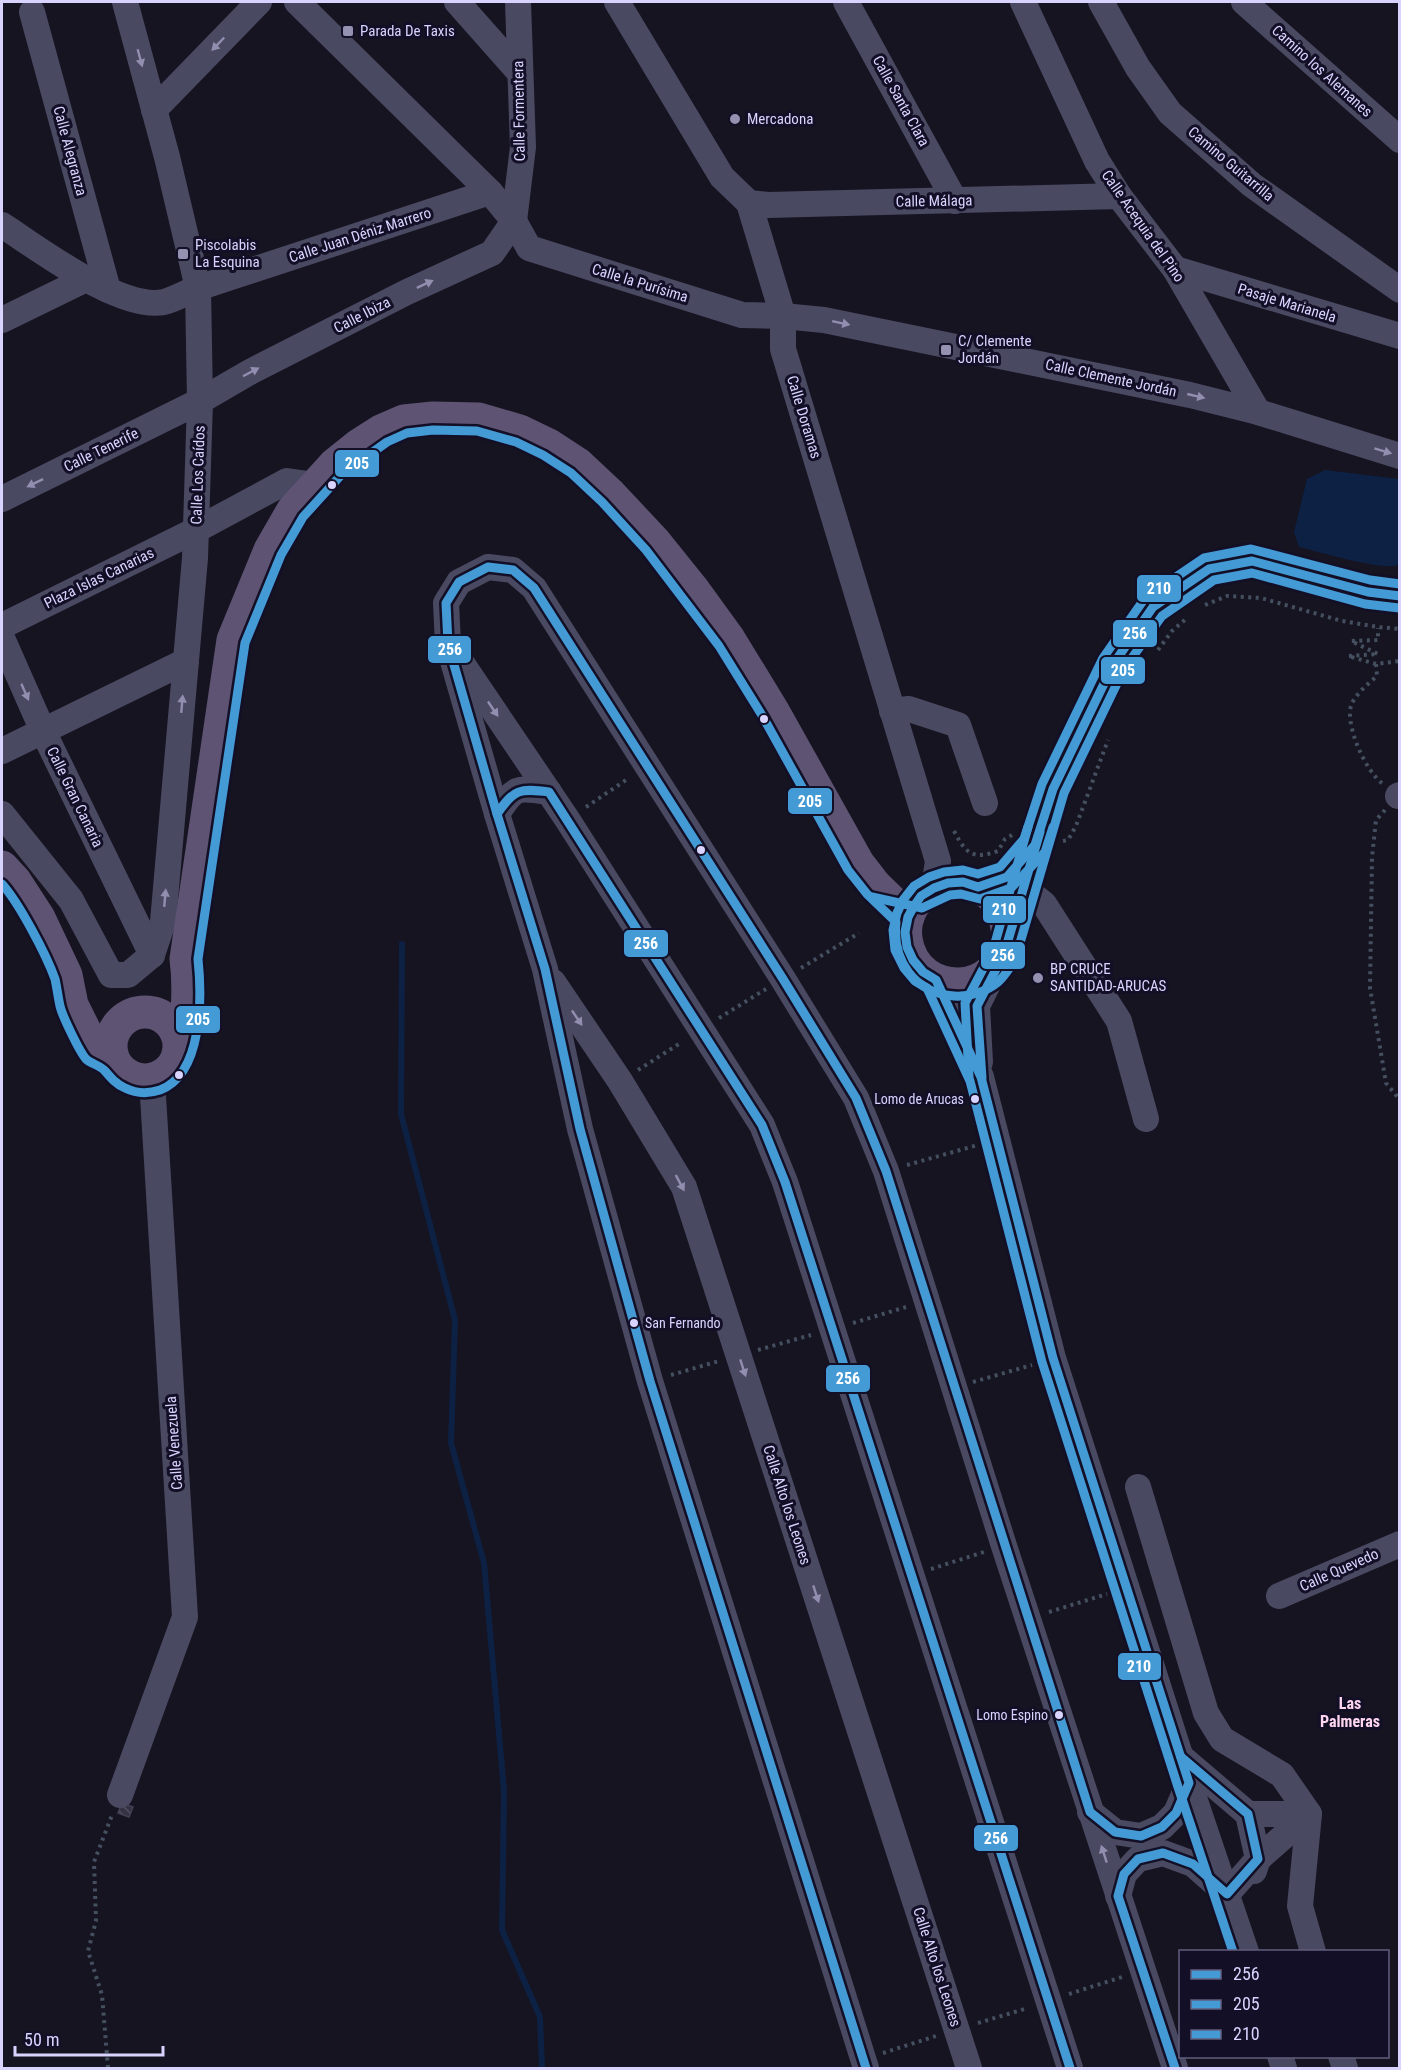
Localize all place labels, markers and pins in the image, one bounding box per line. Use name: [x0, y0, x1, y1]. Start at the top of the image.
place label: Parada De Taxis: [360, 22, 455, 40]
marker: Parada De Taxis: [341, 24, 355, 38]
place label: Mercadona: [747, 110, 813, 128]
marker: Mercadona: [728, 112, 742, 126]
place label: Piscolabis La Esquina: [195, 236, 260, 271]
marker: Piscolabis La Esquina: [176, 247, 190, 261]
place label: C/ Clemente Jordán: [958, 332, 1032, 367]
marker: C/ Clemente Jordán: [939, 343, 953, 357]
unlabelled marker: [326, 479, 338, 491]
unlabelled marker: [758, 713, 770, 725]
unlabelled marker: [695, 844, 707, 856]
place label: BP CRUCE SANTIDAD-ARUCAS: [1050, 960, 1167, 995]
marker: BP CRUCE SANTIDAD-ARUCAS: [1031, 971, 1045, 985]
unlabelled marker: [173, 1069, 185, 1081]
place label: Lomo de Arucas: [874, 1091, 964, 1107]
marker: Lomo de Arucas: [969, 1093, 981, 1105]
place label: San Fernando: [645, 1315, 721, 1331]
marker: San Fernando: [628, 1317, 640, 1329]
place label: Lomo Espino: [976, 1707, 1048, 1723]
marker: Lomo Espino: [1053, 1709, 1065, 1721]

